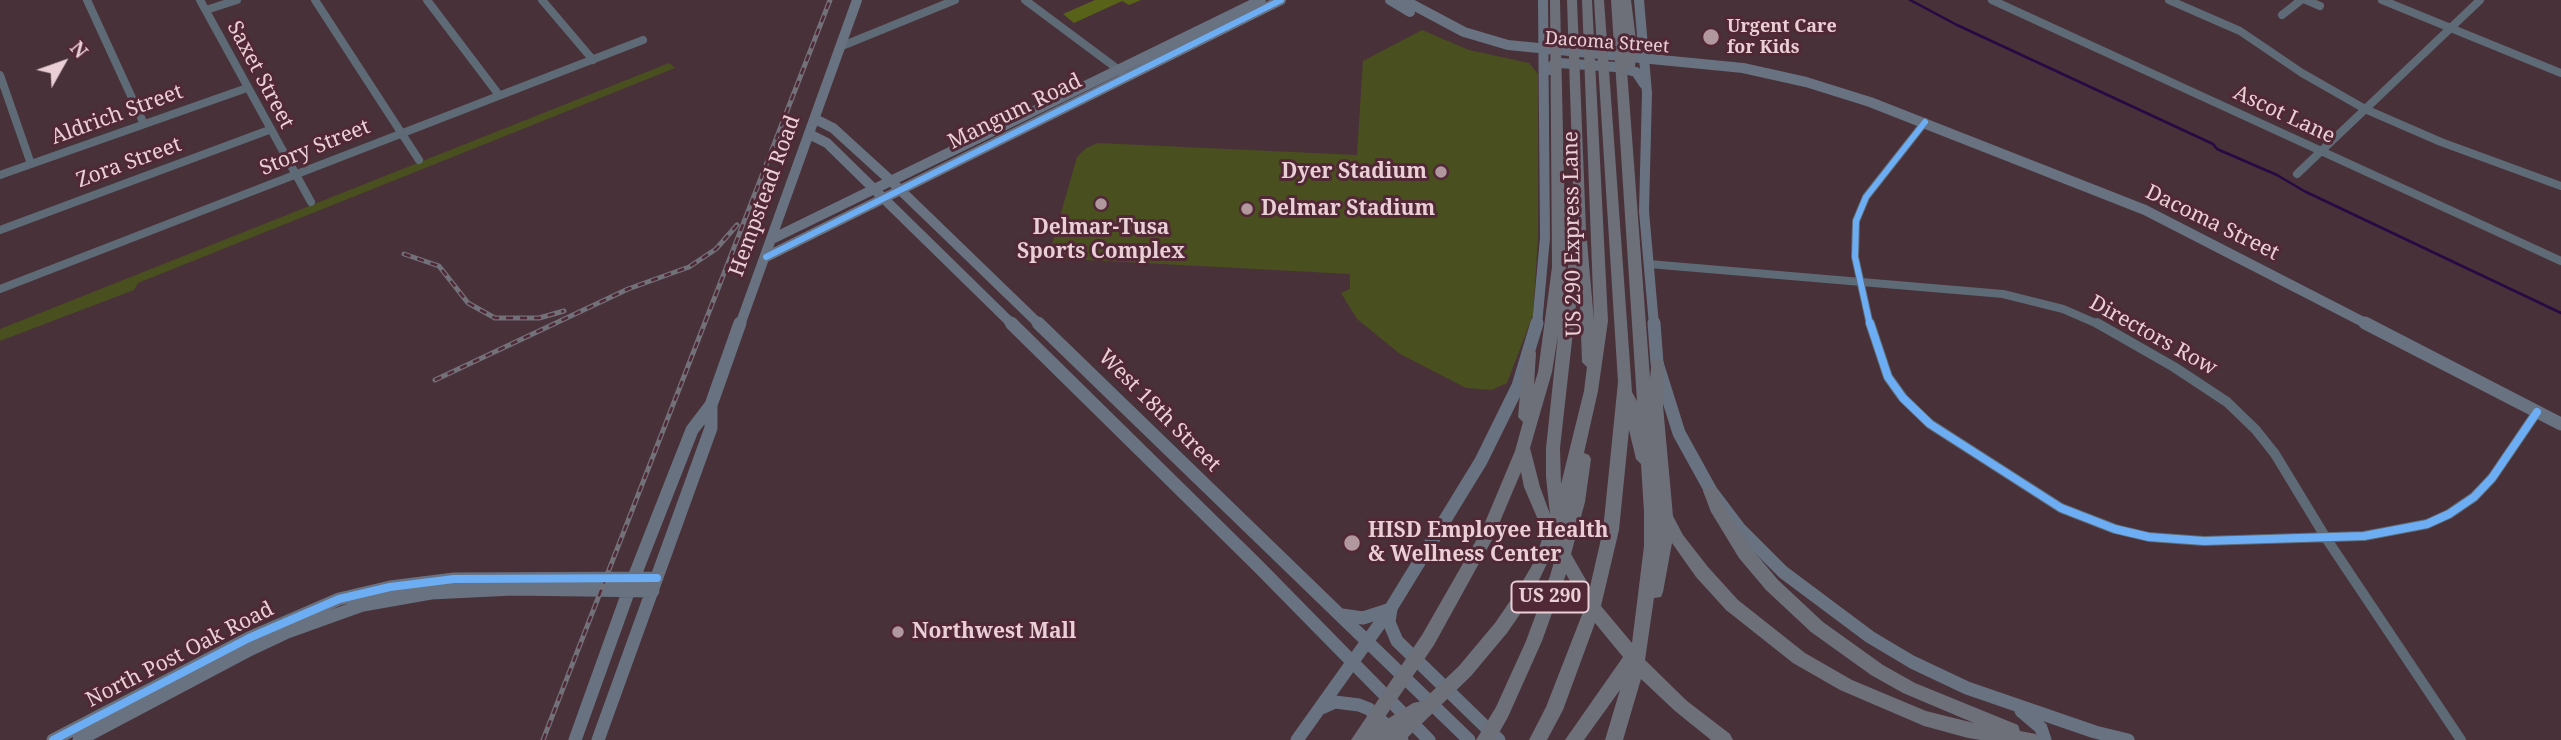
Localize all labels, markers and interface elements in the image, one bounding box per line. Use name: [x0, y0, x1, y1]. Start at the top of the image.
place label: Urgent Care for Kids: [1727, 16, 1837, 58]
street label: Saxet Street: [221, 17, 299, 133]
marker: Urgent Care for Kids: [1701, 27, 1721, 47]
north arrow: [28, 28, 98, 98]
street label: Dacoma Street: [1544, 28, 1670, 58]
text: N: [64, 35, 94, 64]
street label: Mangum Road: [944, 69, 1086, 155]
street label: Aldrich Street: [48, 79, 186, 151]
street label: Ascot Lane: [2229, 80, 2339, 150]
street label: Hempstead Road: [724, 112, 806, 280]
street label: Story Street: [256, 114, 374, 182]
street label: US 290 Express Lane: [1559, 131, 1587, 337]
street label: Zora Street: [73, 132, 185, 194]
place label: Dyer Stadium: [1281, 159, 1427, 185]
marker: Dyer Stadium: [1433, 164, 1449, 180]
street label: Dacoma Street: [2141, 180, 2283, 266]
marker: Delmar-Tusa Sports Complex: [1093, 196, 1109, 212]
place label: Delmar Stadium: [1261, 196, 1435, 222]
marker: Delmar Stadium: [1239, 201, 1255, 217]
place label: Delmar-Tusa Sports Complex: [1017, 215, 1185, 265]
street label: Directors Row: [2085, 291, 2221, 381]
street label: West 18th Street: [1093, 345, 1225, 477]
place label: HISD Employee Health & Wellness Center: [1368, 518, 1609, 568]
marker: HISD Employee Health & Wellness Center: [1342, 533, 1362, 553]
road number: US 290: [1512, 582, 1588, 612]
street label: North Post Oak Road: [82, 597, 278, 713]
place label: Northwest Mall: [912, 619, 1076, 645]
marker: Northwest Mall: [890, 624, 906, 640]

